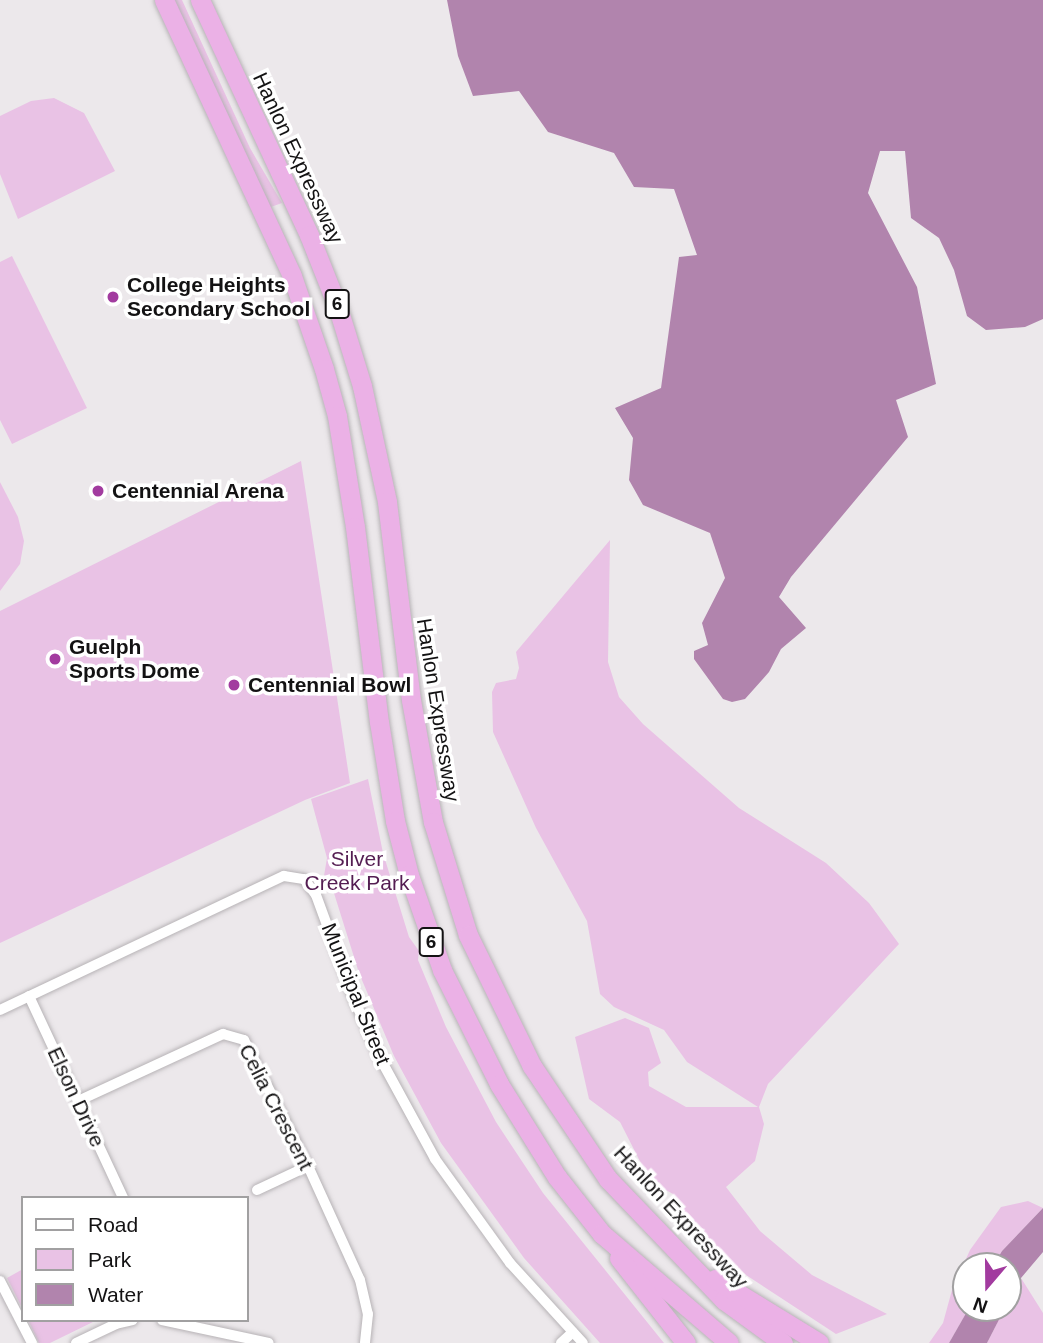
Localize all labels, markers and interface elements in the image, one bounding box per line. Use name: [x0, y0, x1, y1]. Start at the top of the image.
street label: Hanlon Expressway: [247, 69, 349, 247]
place label: College Heights Secondary School: [127, 272, 310, 322]
road number: 6: [323, 288, 351, 320]
marker: College Heights Secondary School: [105, 289, 121, 305]
place label: Centennial Arena: [112, 478, 285, 504]
marker: Centennial Arena: [90, 483, 106, 499]
street label: Hanlon Expressway: [411, 616, 465, 804]
place label: Guelph Sports Dome: [69, 634, 200, 684]
marker: Guelph Sports Dome: [47, 651, 63, 667]
place label: Centennial Bowl: [248, 672, 411, 698]
marker: Centennial Bowl: [226, 677, 242, 693]
park label: Silver Creek Park: [304, 846, 410, 896]
street label: Municipal Street: [316, 919, 396, 1069]
road number: 6: [417, 926, 445, 958]
street label: Celia Crescent: [234, 1040, 318, 1174]
street label: Elson Drive: [42, 1043, 110, 1151]
street label: Hanlon Expressway: [609, 1141, 753, 1293]
legend: [21, 1196, 248, 1322]
text: Road: [88, 1213, 138, 1236]
text: Park: [88, 1248, 131, 1271]
north arrow: [952, 1252, 1022, 1322]
text: Water: [88, 1283, 143, 1306]
text: N: [970, 1293, 990, 1318]

